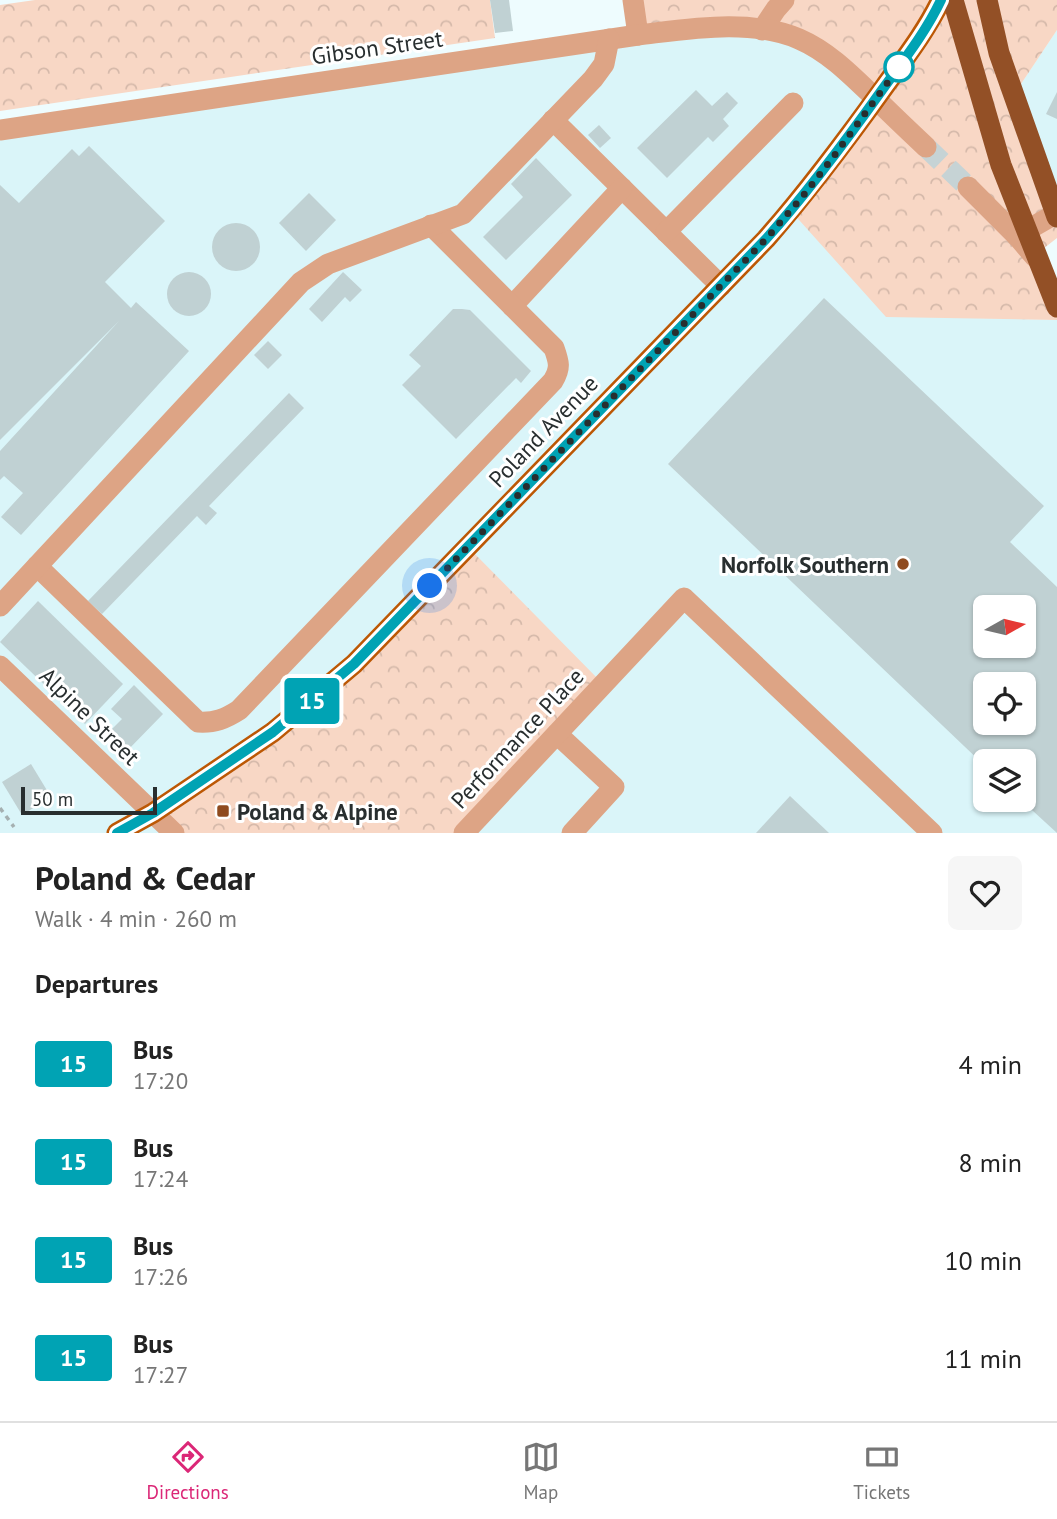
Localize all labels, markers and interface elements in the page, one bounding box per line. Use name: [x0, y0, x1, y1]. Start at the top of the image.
street label: Gibson Street: [310, 23, 445, 71]
unlabelled marker: [884, 52, 914, 82]
street label: Poland Avenue: [482, 369, 604, 493]
place label: Norfolk Southern: [721, 550, 889, 579]
marker: Norfolk Southern: [895, 556, 911, 572]
your location: [412, 568, 447, 603]
north arrow: [973, 595, 1036, 658]
map controls: [973, 595, 1036, 812]
street label: Alpine Street: [34, 661, 146, 771]
street label: Performance Place: [444, 662, 590, 814]
button: locate: [973, 672, 1036, 735]
line badge: 15: [280, 678, 344, 724]
text: 15: [298, 685, 326, 716]
button: layers: [973, 749, 1036, 812]
scale bar: [21, 784, 158, 816]
text: 50 m: [32, 787, 73, 811]
place label: Poland & Alpine: [237, 797, 398, 826]
marker: Poland & Alpine: [215, 803, 231, 819]
text: Poland & Cedar: [35, 856, 255, 899]
button: heart: [948, 856, 1022, 930]
text: Walk · 4 min · 260 m: [35, 904, 237, 933]
text: Departures: [35, 967, 158, 1000]
text: Bus: [133, 1033, 173, 1066]
text: 15: [60, 1048, 87, 1079]
text: 4 min: [959, 1048, 1022, 1081]
text: 17:20: [133, 1066, 188, 1095]
text: Bus: [133, 1131, 173, 1164]
text: 15: [60, 1146, 87, 1177]
text: 8 min: [959, 1146, 1022, 1179]
text: 17:24: [133, 1164, 188, 1193]
text: Bus: [133, 1229, 173, 1262]
text: 15: [60, 1244, 87, 1275]
text: 10 min: [944, 1244, 1022, 1277]
text: 17:26: [133, 1262, 188, 1291]
text: Bus: [133, 1327, 173, 1360]
text: 15: [60, 1342, 87, 1373]
text: 11 min: [944, 1342, 1022, 1375]
text: 17:27: [133, 1360, 188, 1389]
tab: Directions: [147, 1438, 229, 1504]
tab: Map: [522, 1438, 560, 1504]
tab: Tickets: [853, 1438, 910, 1504]

